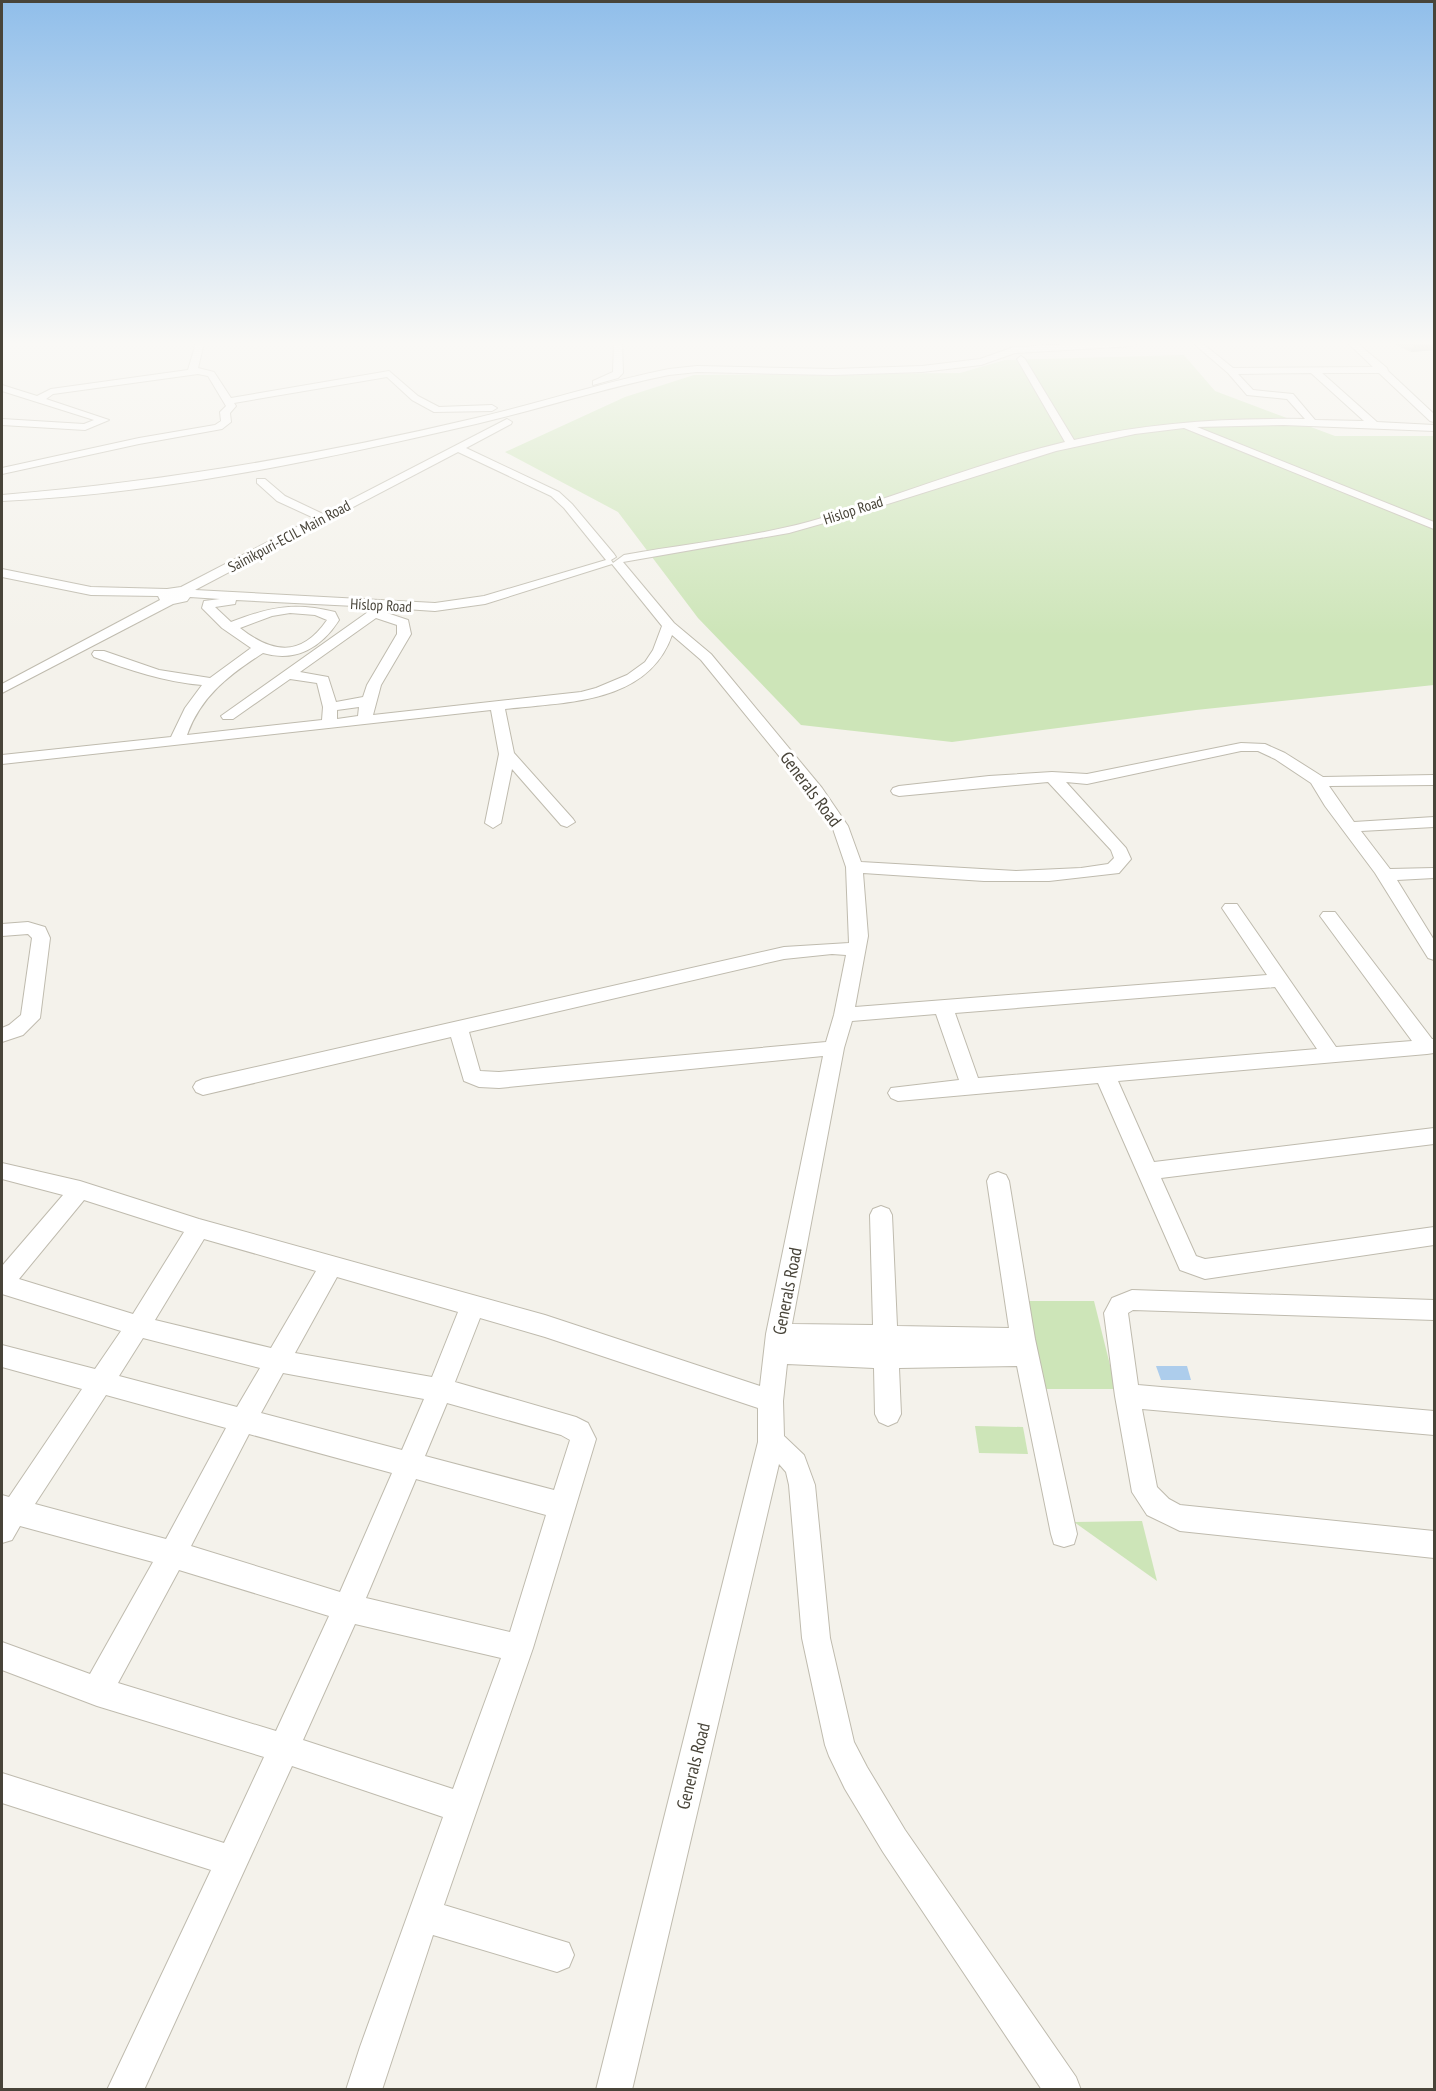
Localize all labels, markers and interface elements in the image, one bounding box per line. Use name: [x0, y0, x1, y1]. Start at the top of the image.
street label: Hislop Road: [821, 491, 885, 529]
street label: Sainikpuri-ECIL Main Road: [225, 496, 353, 576]
street label: Hislop Road: [350, 594, 412, 616]
street label: Generals Road: [775, 747, 847, 831]
street label: Generals Road: [767, 1245, 807, 1337]
street label: Generals Road: [671, 1720, 715, 1812]

